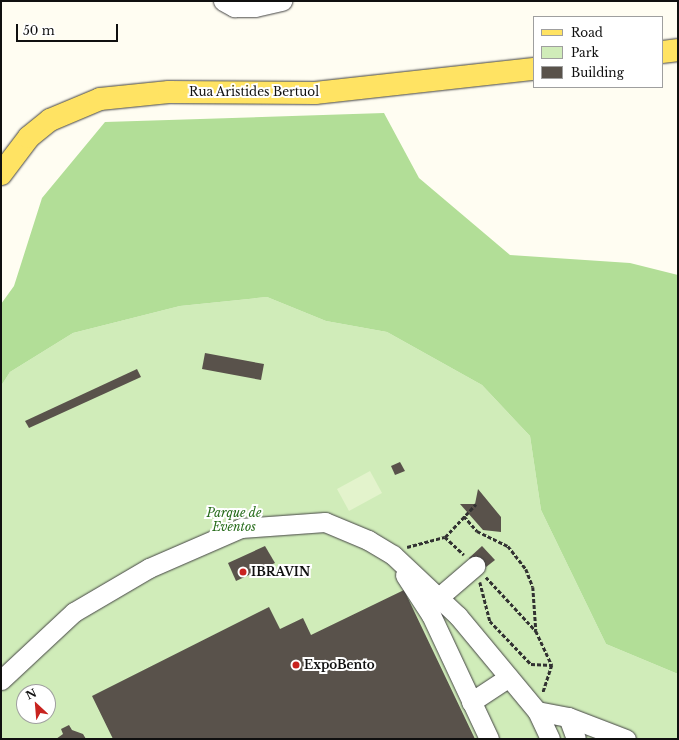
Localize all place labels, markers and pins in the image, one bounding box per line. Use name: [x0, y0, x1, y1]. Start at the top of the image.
place label: IBRAVIN: [251, 565, 310, 579]
marker: IBRAVIN: [238, 567, 248, 577]
place label: ExpoBento: [304, 658, 375, 672]
marker: ExpoBento: [291, 660, 301, 670]

